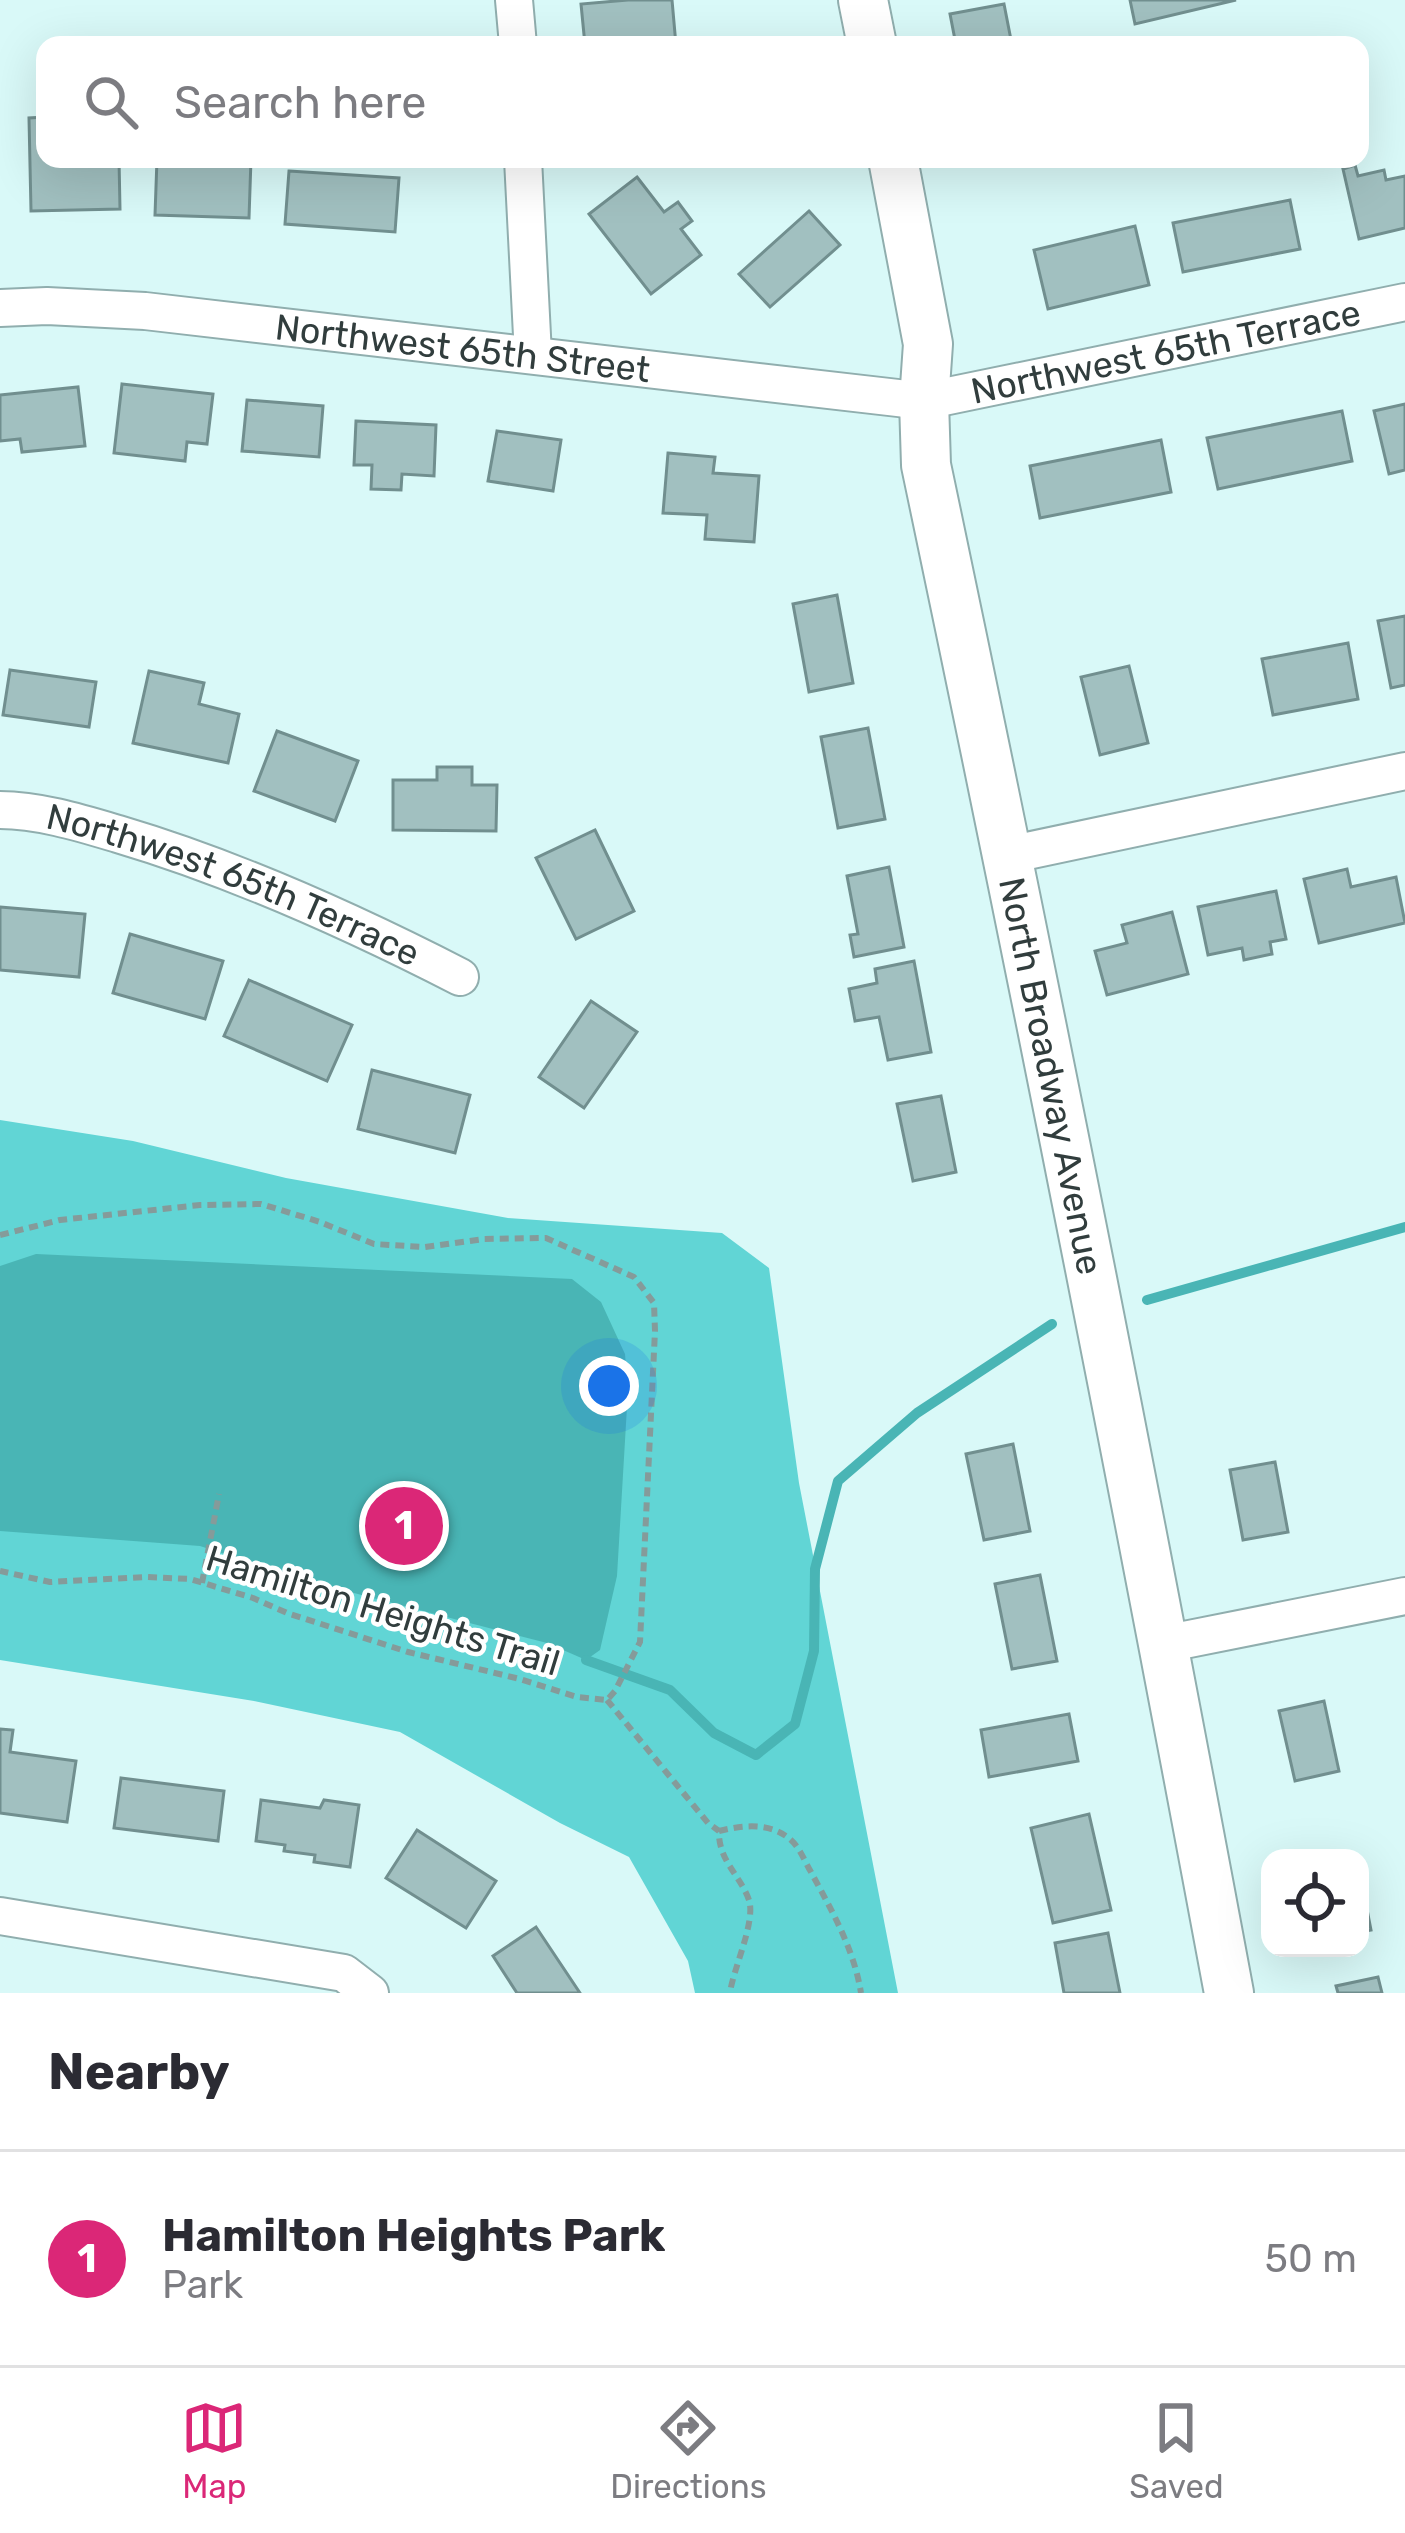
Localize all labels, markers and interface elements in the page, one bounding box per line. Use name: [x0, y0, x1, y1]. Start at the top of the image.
search box: [36, 36, 1369, 168]
icon: search: [78, 69, 144, 135]
text: Search here: [174, 76, 426, 129]
street label: Northwest 65th Terrace: [967, 291, 1364, 413]
street label: Northwest 65th Street: [273, 305, 652, 391]
street label: Northwest 65th Terrace: [42, 795, 427, 975]
street label: North Broadway Avenue: [990, 873, 1112, 1278]
your location: [579, 1356, 639, 1416]
pin: 1: [365, 1481, 443, 1571]
street label: Hamilton Heights Trail: [201, 1536, 565, 1685]
map controls: [1261, 1849, 1369, 1957]
button: locate: [1261, 1849, 1369, 1957]
text: Nearby: [48, 2041, 230, 2102]
text: Hamilton Heights Park: [162, 2209, 665, 2262]
text: 1: [77, 2236, 97, 2282]
text: 50 m: [1265, 2236, 1357, 2282]
text: Park: [162, 2262, 243, 2308]
tab: Map: [181, 2395, 247, 2506]
tab: Directions: [610, 2395, 767, 2506]
tab: Saved: [1129, 2395, 1224, 2506]

